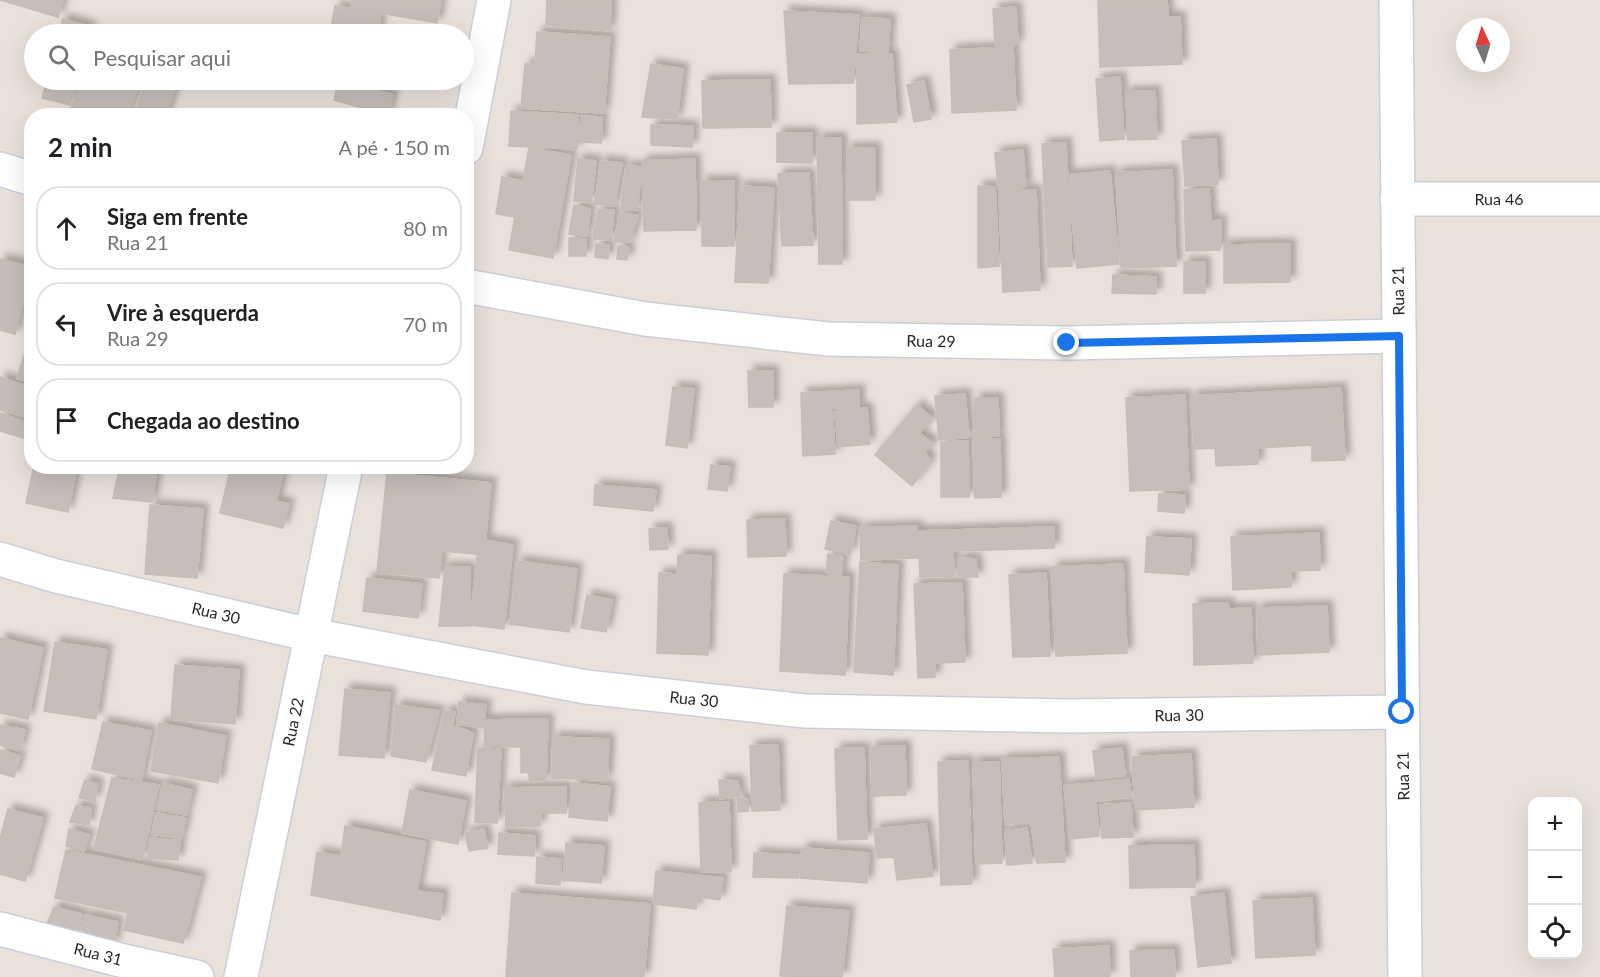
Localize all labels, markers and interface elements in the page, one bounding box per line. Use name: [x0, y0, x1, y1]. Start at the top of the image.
north arrow: [1456, 18, 1510, 72]
search box: [24, 24, 474, 90]
icon: search: [45, 41, 78, 74]
text: Pesquisar aqui: [93, 44, 231, 71]
text: 2 min: [48, 131, 112, 163]
text: A pé · 150 m: [338, 135, 450, 159]
street label: Rua 46: [1474, 189, 1524, 208]
text: Siga em frente: [107, 203, 248, 230]
icon: ahead: [50, 212, 83, 245]
text: 80 m: [403, 216, 448, 240]
text: Rua 21: [107, 230, 169, 254]
street label: Rua 21: [1388, 266, 1407, 316]
text: Vire à esquerda: [107, 299, 259, 326]
icon: left: [50, 308, 83, 341]
text: 70 m: [403, 312, 448, 336]
text: Rua 29: [107, 326, 169, 350]
route end: [1053, 329, 1079, 355]
street label: Rua 29: [906, 331, 956, 350]
icon: arrive: [50, 404, 83, 437]
text: Chegada ao destino: [107, 407, 300, 434]
street label: Rua 30: [190, 598, 242, 627]
street label: Rua 30: [669, 686, 720, 711]
street label: Rua 22: [278, 696, 307, 748]
route start: [1388, 698, 1414, 724]
street label: Rua 30: [1154, 705, 1204, 724]
street label: Rua 21: [1393, 751, 1412, 801]
map controls: [1528, 797, 1582, 959]
button: +: [1528, 797, 1582, 851]
button: −: [1528, 851, 1582, 905]
button: locate: [1528, 905, 1582, 959]
street label: Rua 31: [72, 938, 124, 969]

